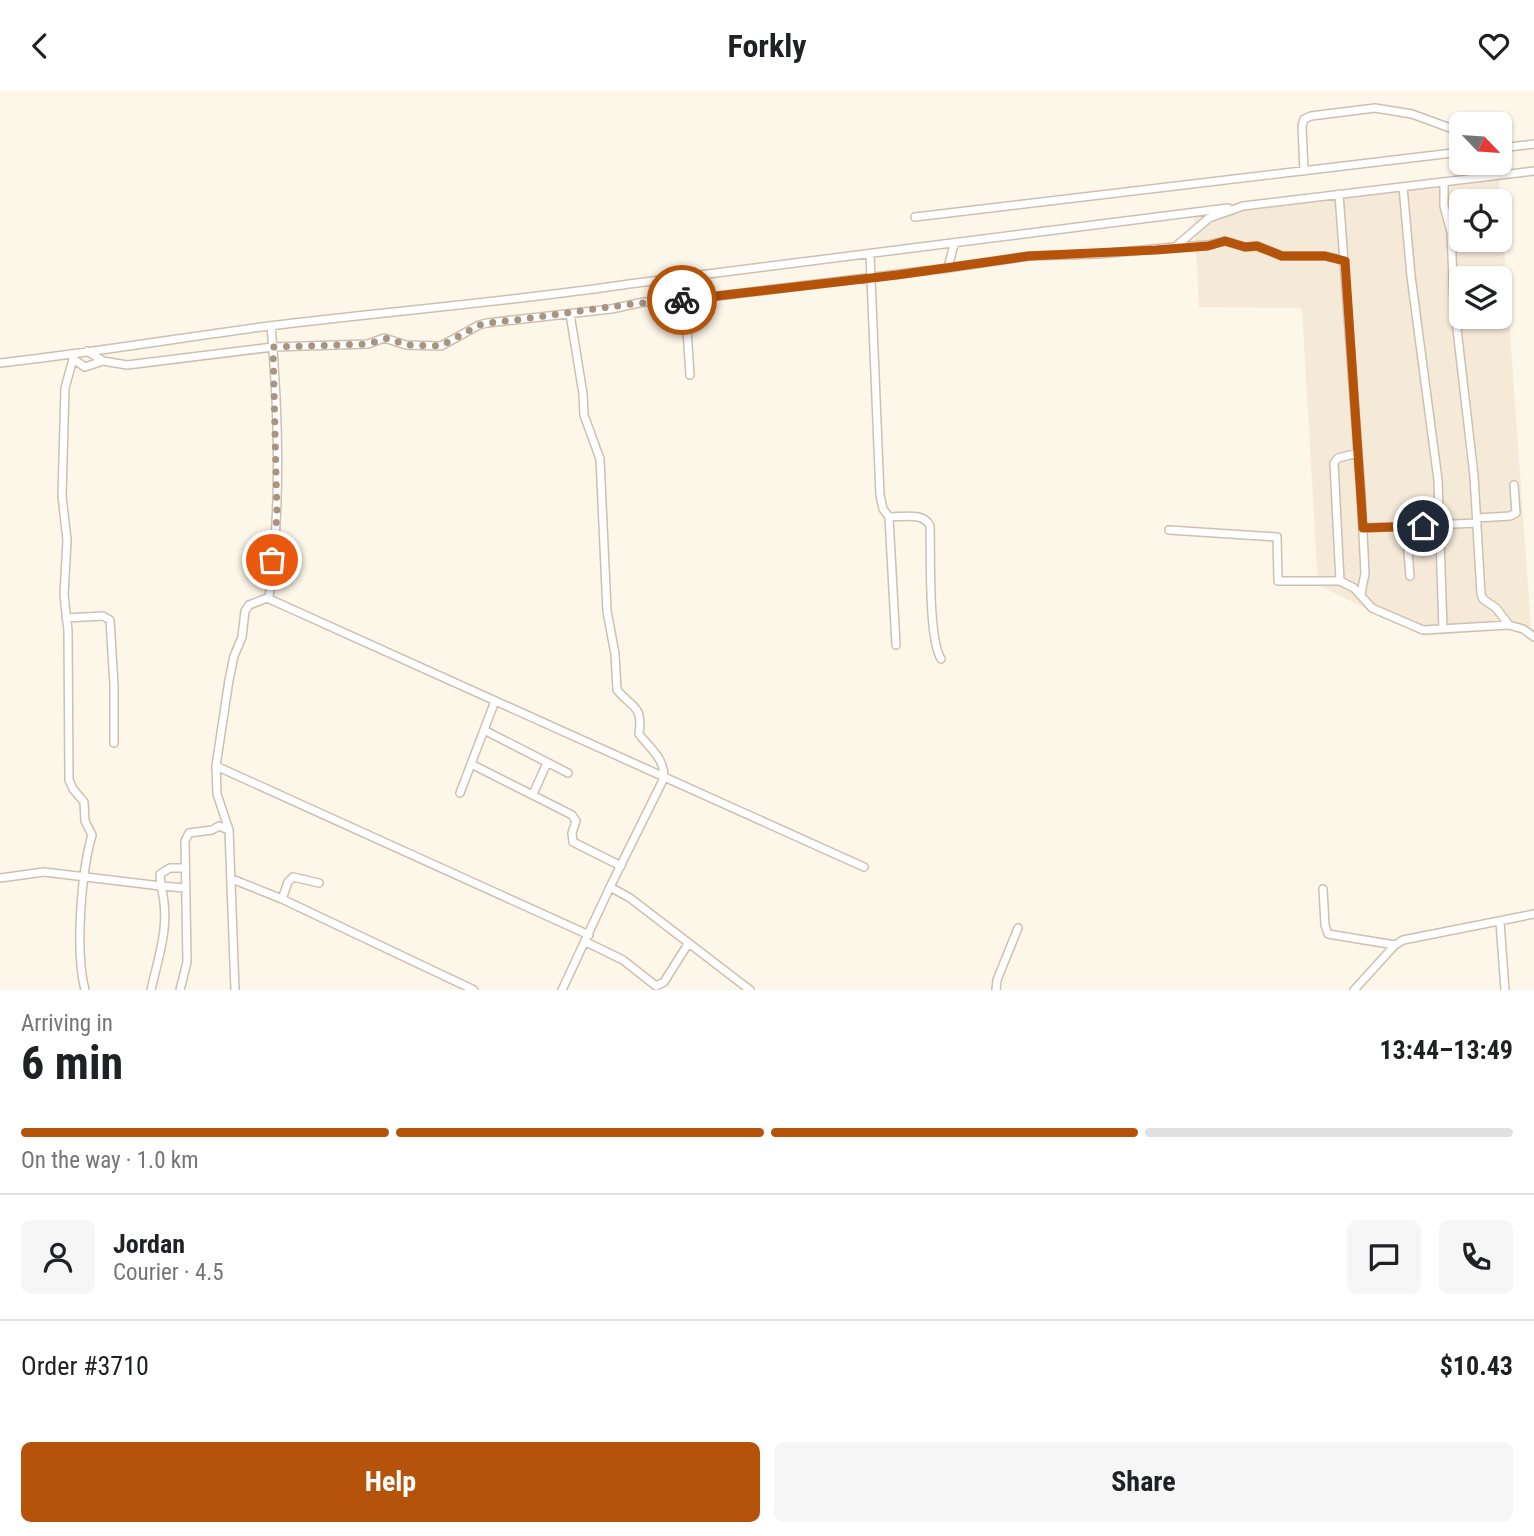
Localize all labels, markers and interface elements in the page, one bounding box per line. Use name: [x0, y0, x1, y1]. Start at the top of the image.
icon: back: [21, 27, 59, 65]
text: Forkly: [727, 27, 807, 65]
icon: heart: [1475, 27, 1513, 65]
north arrow: [1449, 112, 1512, 175]
map controls: [1449, 112, 1512, 329]
button: locate: [1449, 189, 1512, 252]
courier: [647, 265, 717, 335]
button: layers: [1449, 266, 1512, 329]
icon: bike: [663, 281, 701, 319]
pin: [1393, 496, 1453, 556]
icon: home: [1404, 507, 1442, 545]
pin: [242, 530, 302, 590]
icon: bag: [253, 541, 291, 579]
text: Arriving in: [21, 1010, 113, 1037]
text: 13:44–13:49: [1379, 1035, 1513, 1065]
text: 6 min: [21, 1036, 123, 1090]
text: On the way · 1.0 km: [21, 1147, 199, 1174]
button: person: [21, 1220, 95, 1294]
button: chat: [1347, 1220, 1421, 1294]
button: phone: [1439, 1220, 1513, 1294]
text: Jordan: [113, 1229, 185, 1259]
text: Courier · 4.5: [113, 1259, 224, 1286]
text: Order #3710: [21, 1351, 149, 1381]
text: $10.43: [1440, 1351, 1513, 1381]
button: Help: [21, 1442, 760, 1522]
button: Share: [774, 1442, 1513, 1522]

